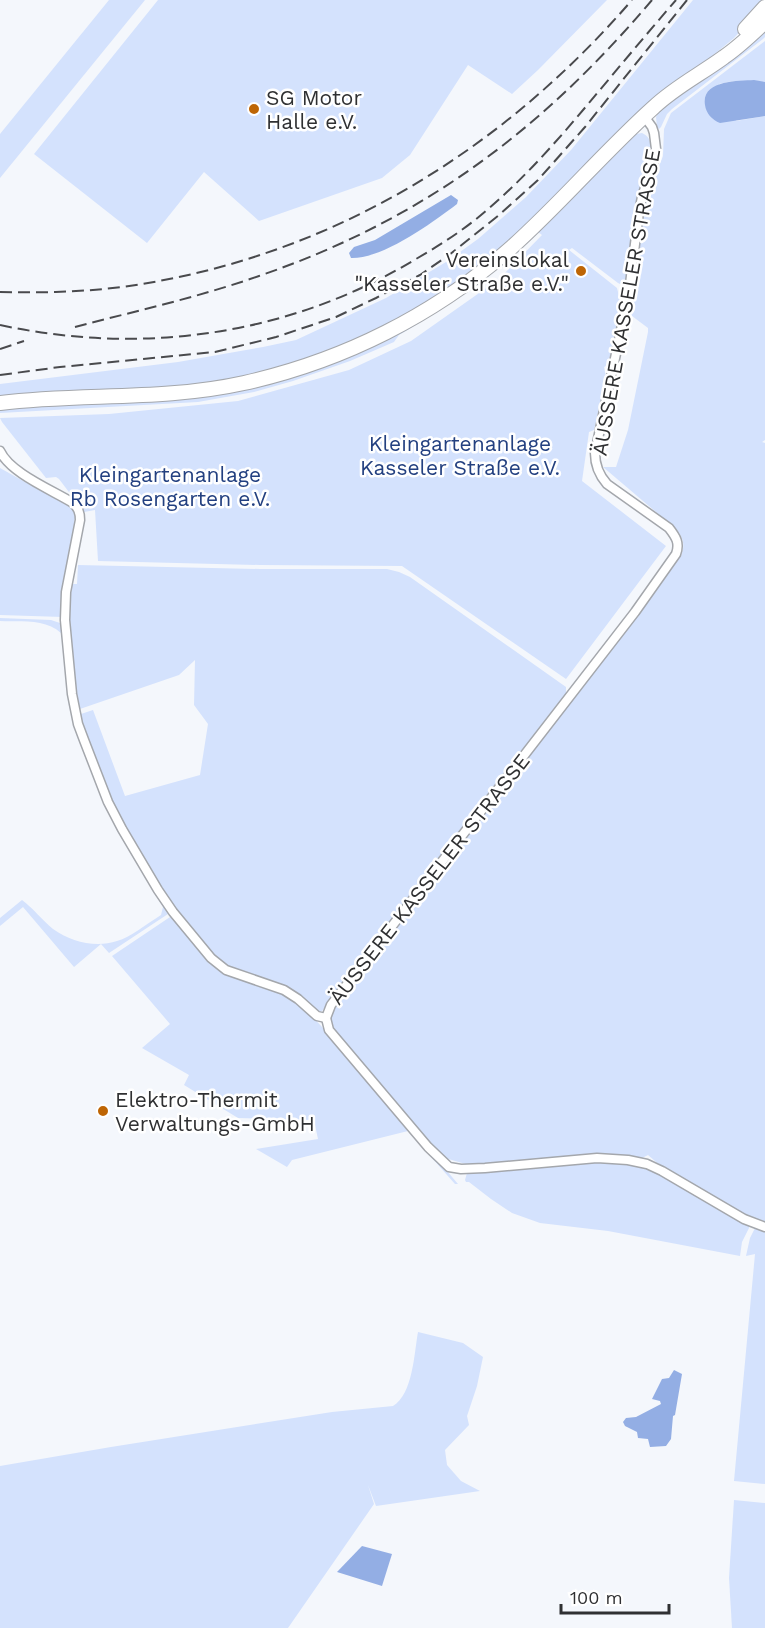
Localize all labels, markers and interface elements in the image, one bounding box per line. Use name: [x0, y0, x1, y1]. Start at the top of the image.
place label: SG Motor Halle e.V.: [266, 85, 362, 134]
marker: SG Motor Halle e.V.: [247, 102, 261, 116]
street label: ÄUSSERE KASSELER STRASSE: [587, 146, 665, 458]
place label: Vereinslokal "Kasseler Straße e.V.": [355, 247, 570, 296]
marker: Vereinslokal "Kasseler Straße e.V.": [574, 264, 588, 278]
park label: Kleingartenanlage Kasseler Straße e.V.: [360, 431, 560, 480]
park label: Kleingartenanlage Rb Rosengarten e.V.: [70, 462, 270, 511]
street label: ÄUSSERE KASSELER STRASSE: [323, 749, 535, 1009]
place label: Elektro-Thermit Verwaltungs-GmbH: [115, 1087, 315, 1136]
marker: Elektro-Thermit Verwaltungs-GmbH: [96, 1104, 110, 1118]
scale bar: [561, 1577, 669, 1615]
text: 100 m: [570, 1587, 623, 1608]

